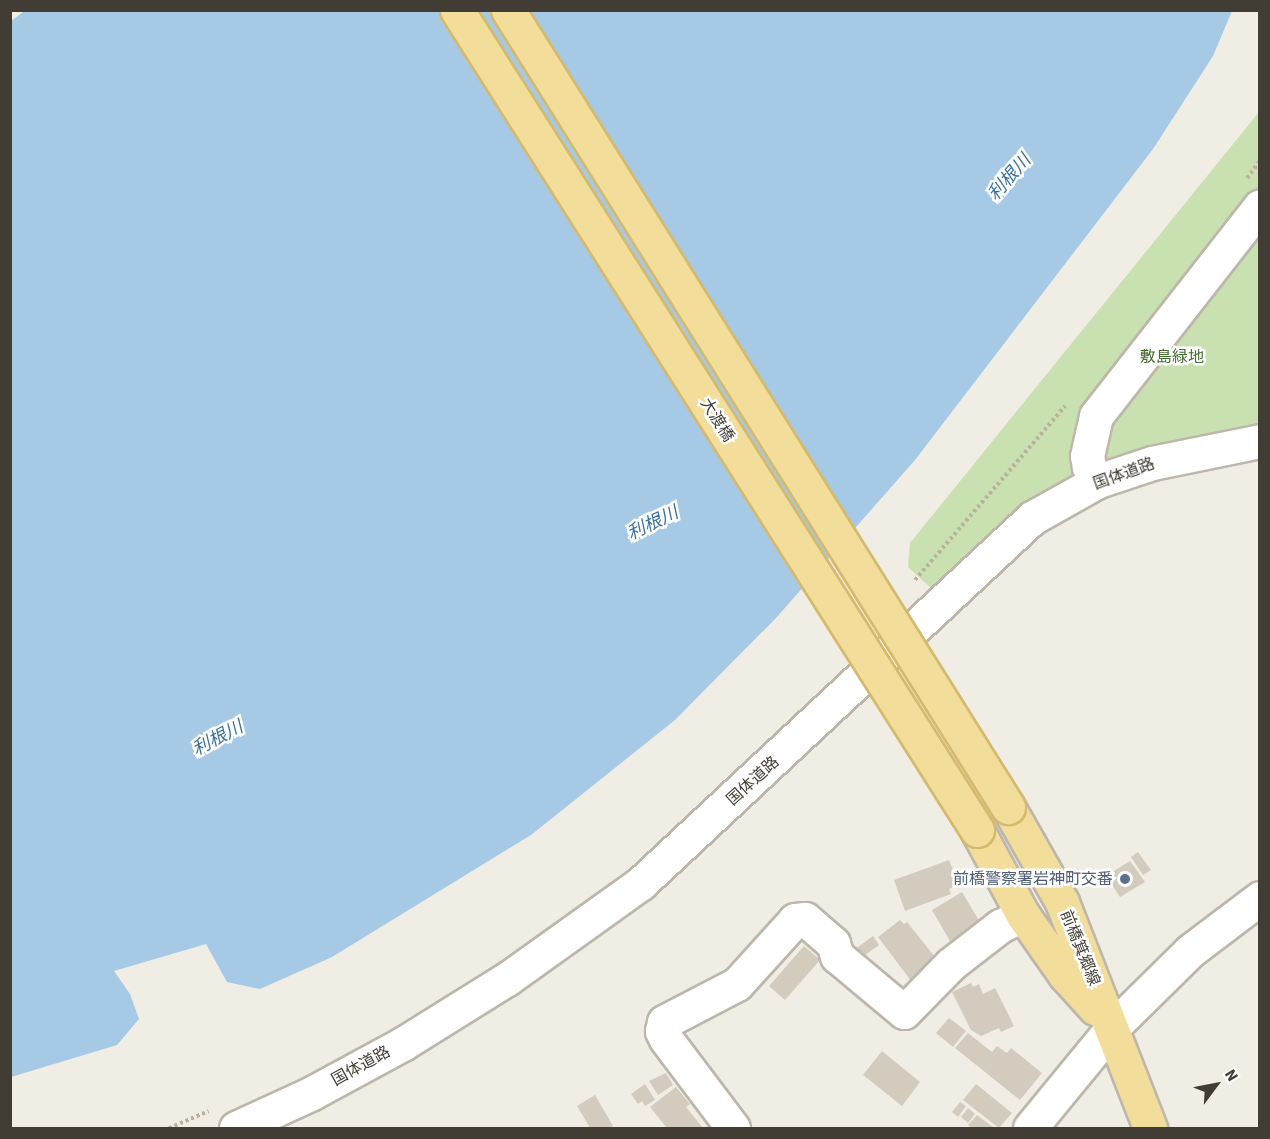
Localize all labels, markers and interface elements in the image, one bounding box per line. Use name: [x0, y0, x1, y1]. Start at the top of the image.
water label: 利根川: [984, 151, 1036, 205]
park label: 敷島緑地: [1140, 347, 1204, 367]
street label: 大渡橋: [696, 395, 738, 445]
street label: 国体道路: [1091, 454, 1157, 494]
water label: 利根川: [624, 502, 682, 546]
water label: 利根川: [189, 717, 247, 761]
street label: 国体道路: [723, 752, 783, 810]
place label: 前橋警察署岩神町交番: [953, 869, 1113, 889]
marker: 前橋警察署岩神町交番: [1118, 872, 1132, 886]
street label: 前橋箕郷線: [1056, 907, 1104, 989]
street label: 国体道路: [328, 1042, 394, 1090]
north arrow: [1186, 1055, 1246, 1115]
text: N: [1219, 1065, 1243, 1086]

